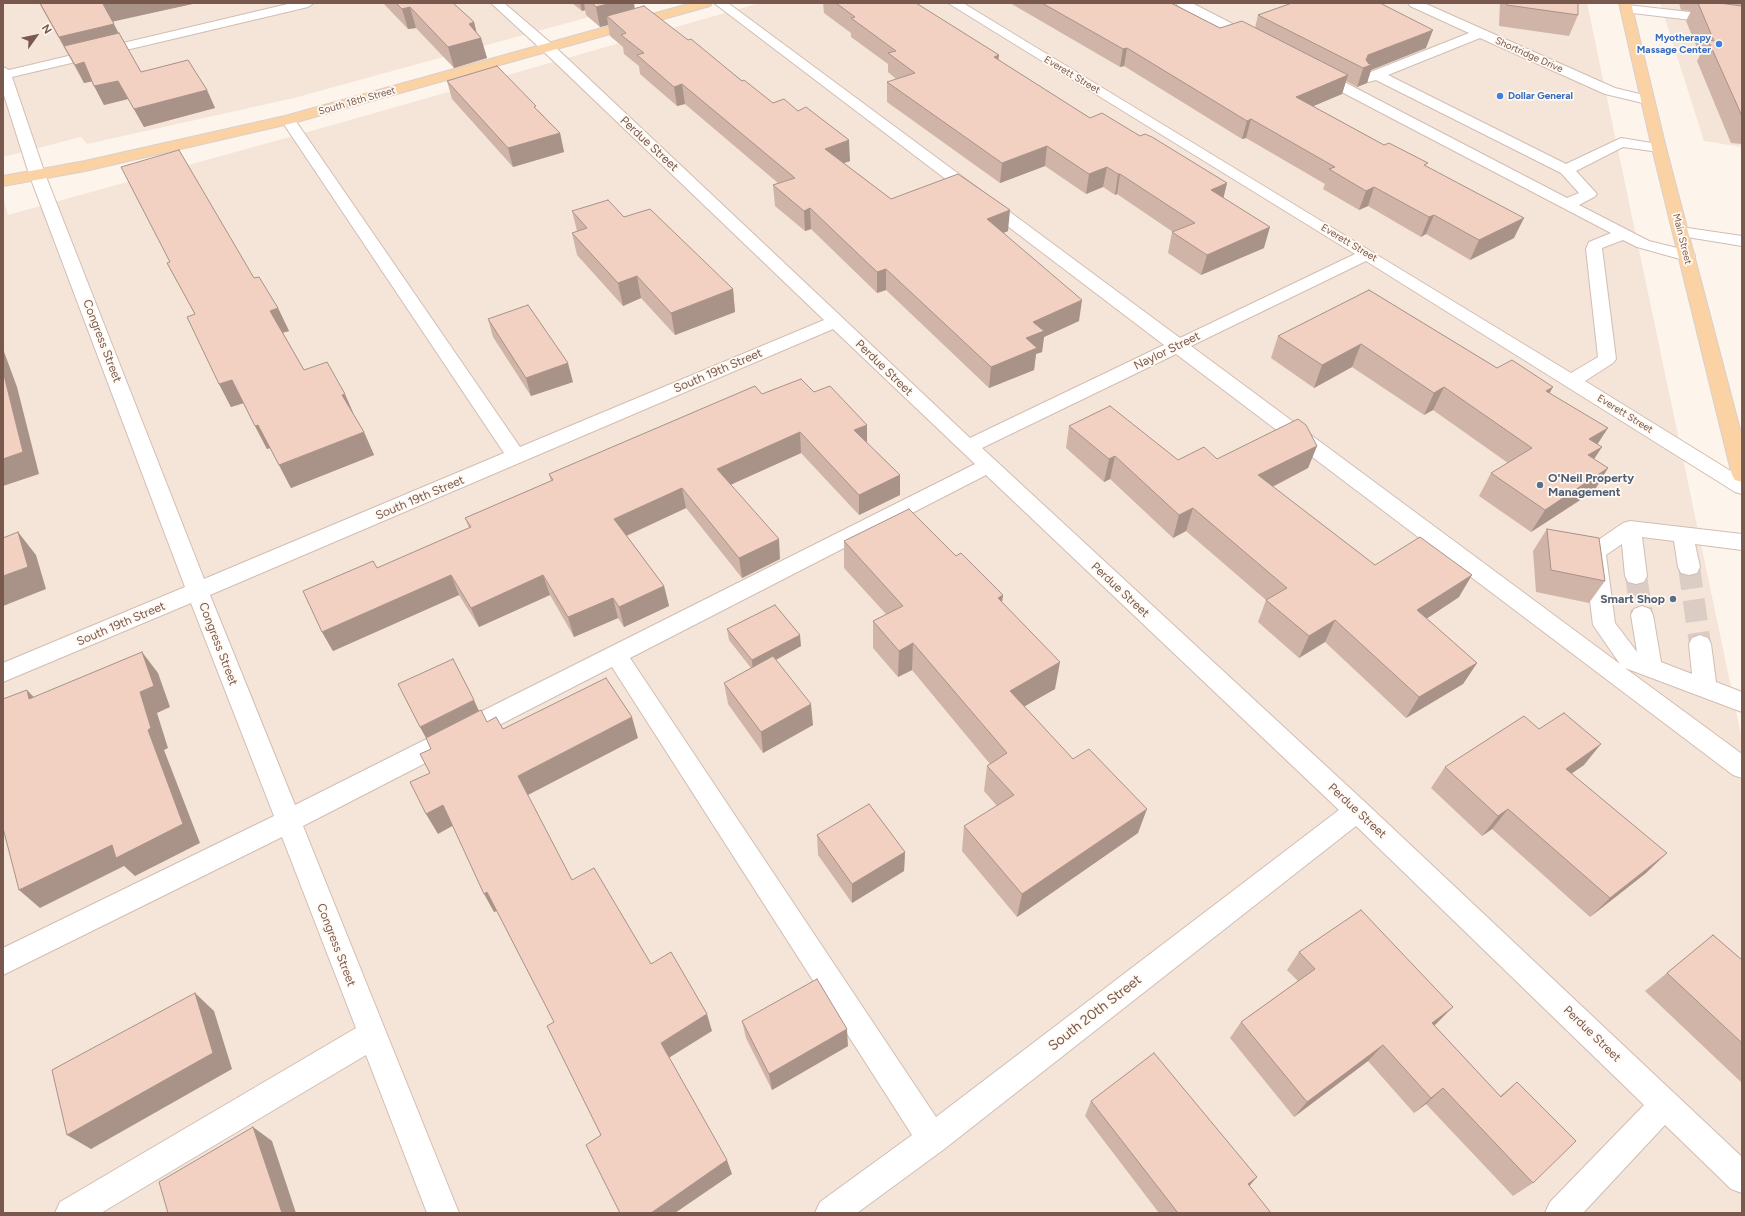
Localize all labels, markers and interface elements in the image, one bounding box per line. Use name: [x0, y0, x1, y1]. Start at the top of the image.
north arrow: [16, 16, 56, 56]
text: N: [39, 22, 54, 36]
place label: Myotherapy Massage Center: [1637, 32, 1711, 56]
street label: Shortridge Drive: [1493, 35, 1565, 75]
marker: Myotherapy Massage Center: [1714, 39, 1724, 49]
street label: Everett Street: [1042, 54, 1102, 96]
street label: South 18th Street: [317, 84, 397, 118]
place label: Dollar General: [1508, 90, 1573, 102]
marker: Dollar General: [1495, 91, 1505, 101]
street label: Perdue Street: [617, 113, 681, 175]
street label: Main Street: [1670, 212, 1694, 266]
street label: Everett Street: [1319, 222, 1379, 264]
street label: Congress Street: [80, 297, 124, 385]
street label: Naylor Street: [1132, 329, 1202, 373]
street label: Perdue Street: [852, 337, 916, 399]
street label: South 19th Street: [672, 346, 764, 396]
street label: Everett Street: [1595, 392, 1655, 436]
place label: O'Neil Property Management: [1548, 471, 1634, 499]
street label: South 19th Street: [374, 473, 466, 523]
marker: O'Neil Property Management: [1535, 480, 1545, 490]
street label: Perdue Street: [1088, 559, 1152, 621]
place label: Smart Shop: [1600, 592, 1665, 606]
marker: Smart Shop: [1668, 594, 1678, 604]
street label: South 19th Street: [75, 599, 167, 649]
street label: Congress Street: [196, 600, 240, 688]
street label: Perdue Street: [1325, 780, 1389, 842]
street label: Congress Street: [314, 901, 358, 989]
street label: South 20th Street: [1045, 971, 1145, 1055]
street label: Perdue Street: [1560, 1003, 1624, 1065]

